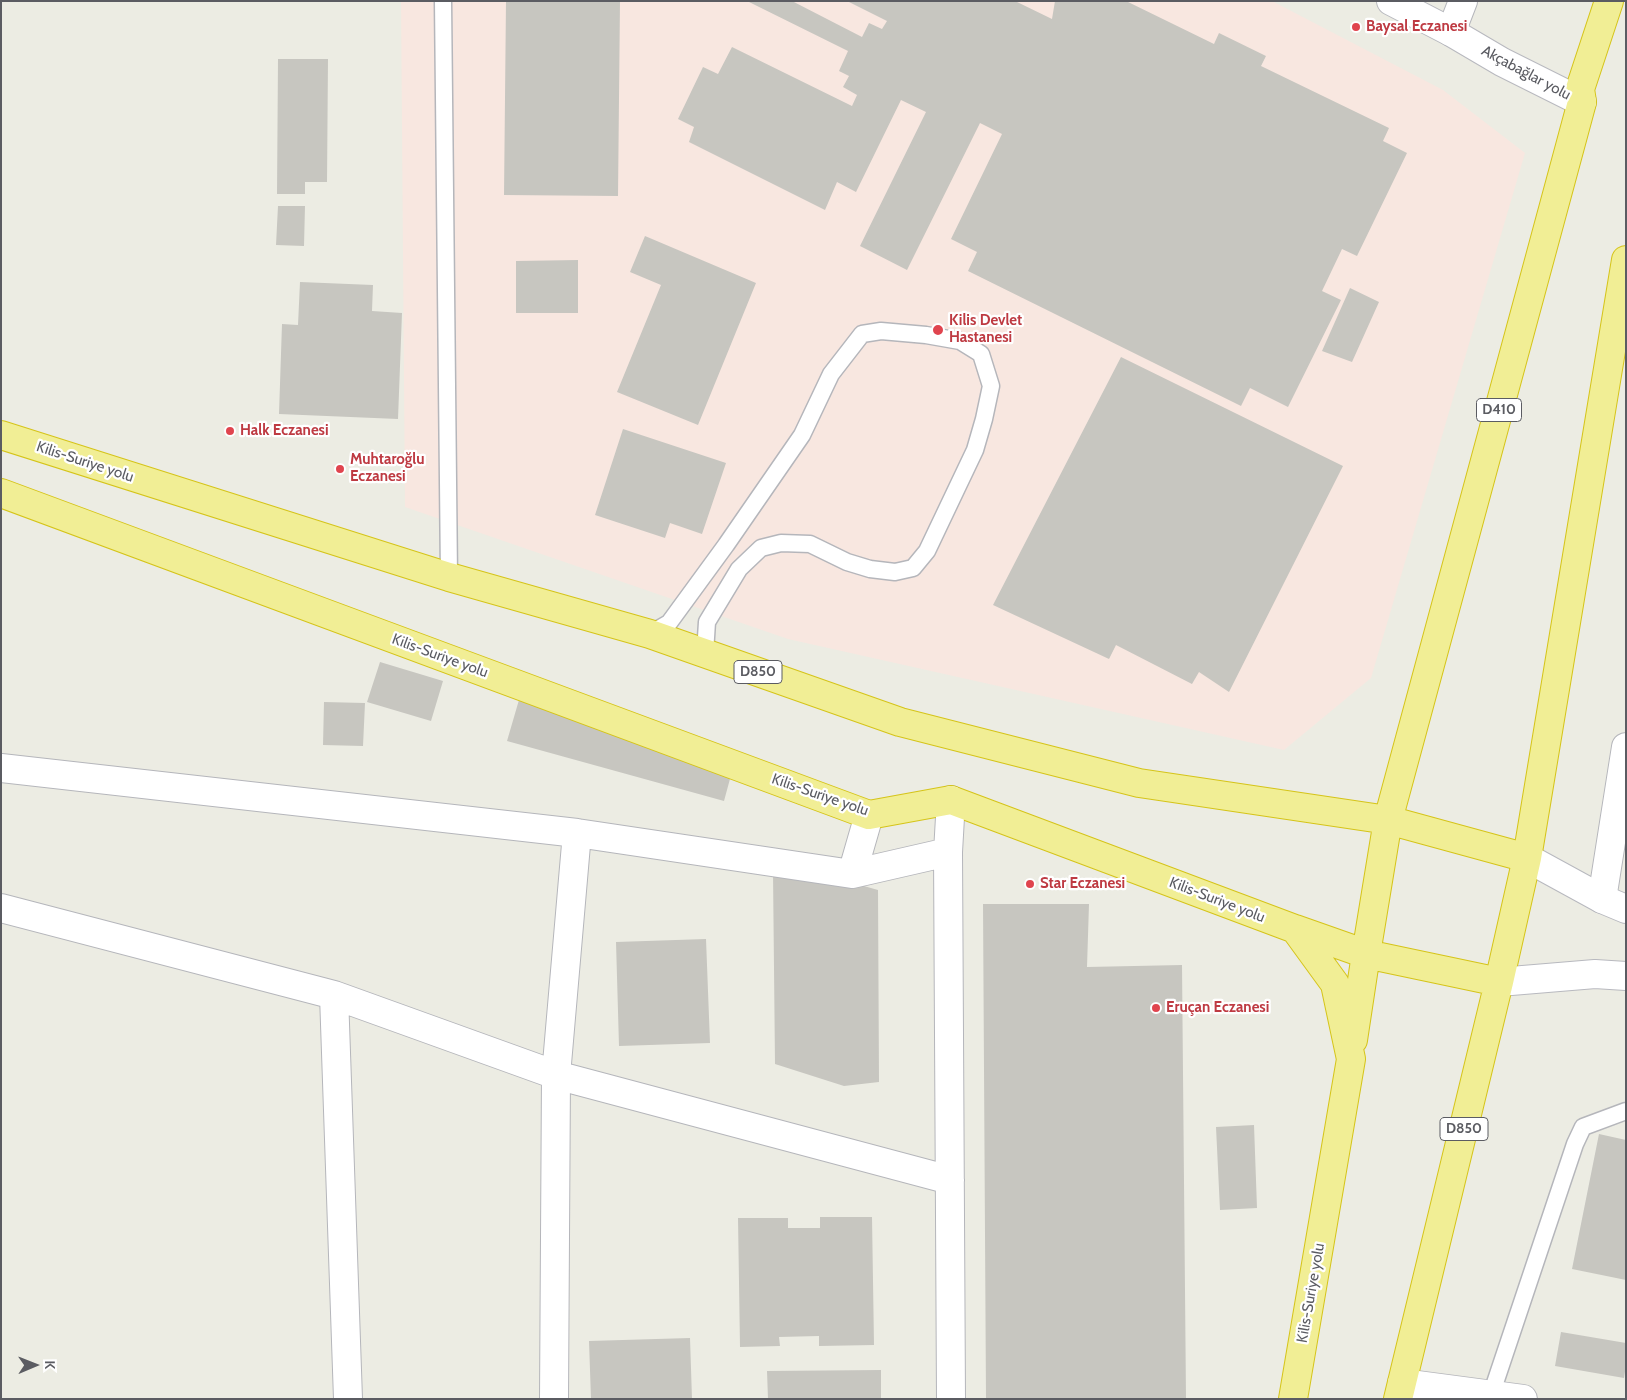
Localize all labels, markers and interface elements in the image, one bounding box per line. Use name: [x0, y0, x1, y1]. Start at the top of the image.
place label: Baysal Eczanesi: [1366, 18, 1467, 36]
marker: Baysal Eczanesi: [1350, 21, 1362, 33]
street label: Akçabağlar yolu: [1478, 42, 1574, 104]
place label: Kilis Devlet Hastanesi: [949, 312, 1022, 347]
marker: Kilis Devlet Hastanesi: [931, 323, 945, 337]
road number: D410: [1476, 398, 1522, 422]
place label: Halk Eczanesi: [240, 422, 329, 440]
marker: Halk Eczanesi: [224, 425, 236, 437]
street label: Kilis-Suriye yolu: [34, 438, 136, 486]
place label: Muhtaroğlu Eczanesi: [350, 451, 424, 486]
marker: Muhtaroğlu Eczanesi: [334, 463, 346, 475]
street label: Kilis-Suriye yolu: [389, 630, 491, 682]
road number: D850: [734, 660, 782, 684]
street label: Kilis-Suriye yolu: [769, 770, 871, 820]
street label: Kilis-Suriye yolu: [1167, 873, 1267, 927]
place label: Star Eczanesi: [1040, 875, 1125, 893]
marker: Star Eczanesi: [1024, 878, 1036, 890]
place label: Eruçan Eczanesi: [1166, 999, 1269, 1017]
marker: Eruçan Eczanesi: [1150, 1002, 1162, 1014]
road number: D850: [1440, 1118, 1488, 1140]
street label: Kilis-Suriye yolu: [1293, 1242, 1329, 1344]
north arrow: [10, 1340, 60, 1390]
text: K: [41, 1360, 59, 1369]

